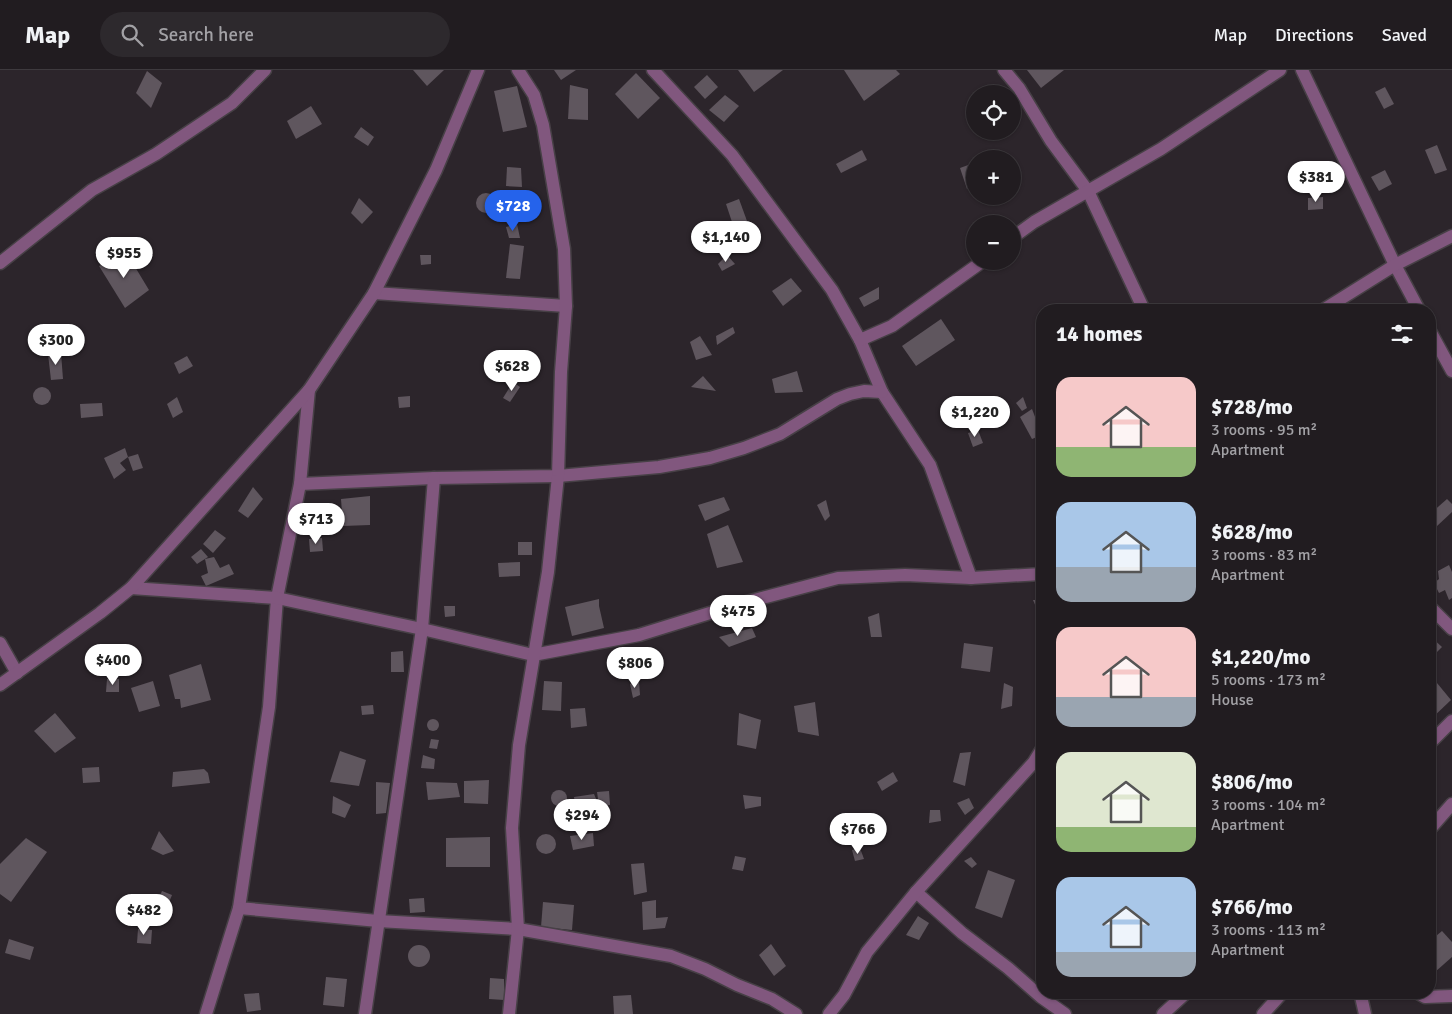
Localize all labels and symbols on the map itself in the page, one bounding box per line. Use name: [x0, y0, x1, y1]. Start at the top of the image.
pin: $381: [1286, 160, 1346, 203]
pin: $728: [483, 190, 543, 232]
pin: $1,140: [685, 220, 767, 263]
pin: $955: [94, 236, 154, 279]
pin: $300: [26, 324, 86, 366]
pin: $628: [482, 350, 542, 392]
pin: $1,220: [934, 396, 1016, 438]
pin: $713: [286, 502, 346, 545]
pin: $475: [708, 594, 768, 637]
pin: $400: [83, 644, 143, 686]
pin: $806: [605, 646, 665, 689]
pin: $294: [552, 798, 612, 841]
pin: $766: [828, 812, 888, 855]
pin: $482: [114, 894, 174, 936]

